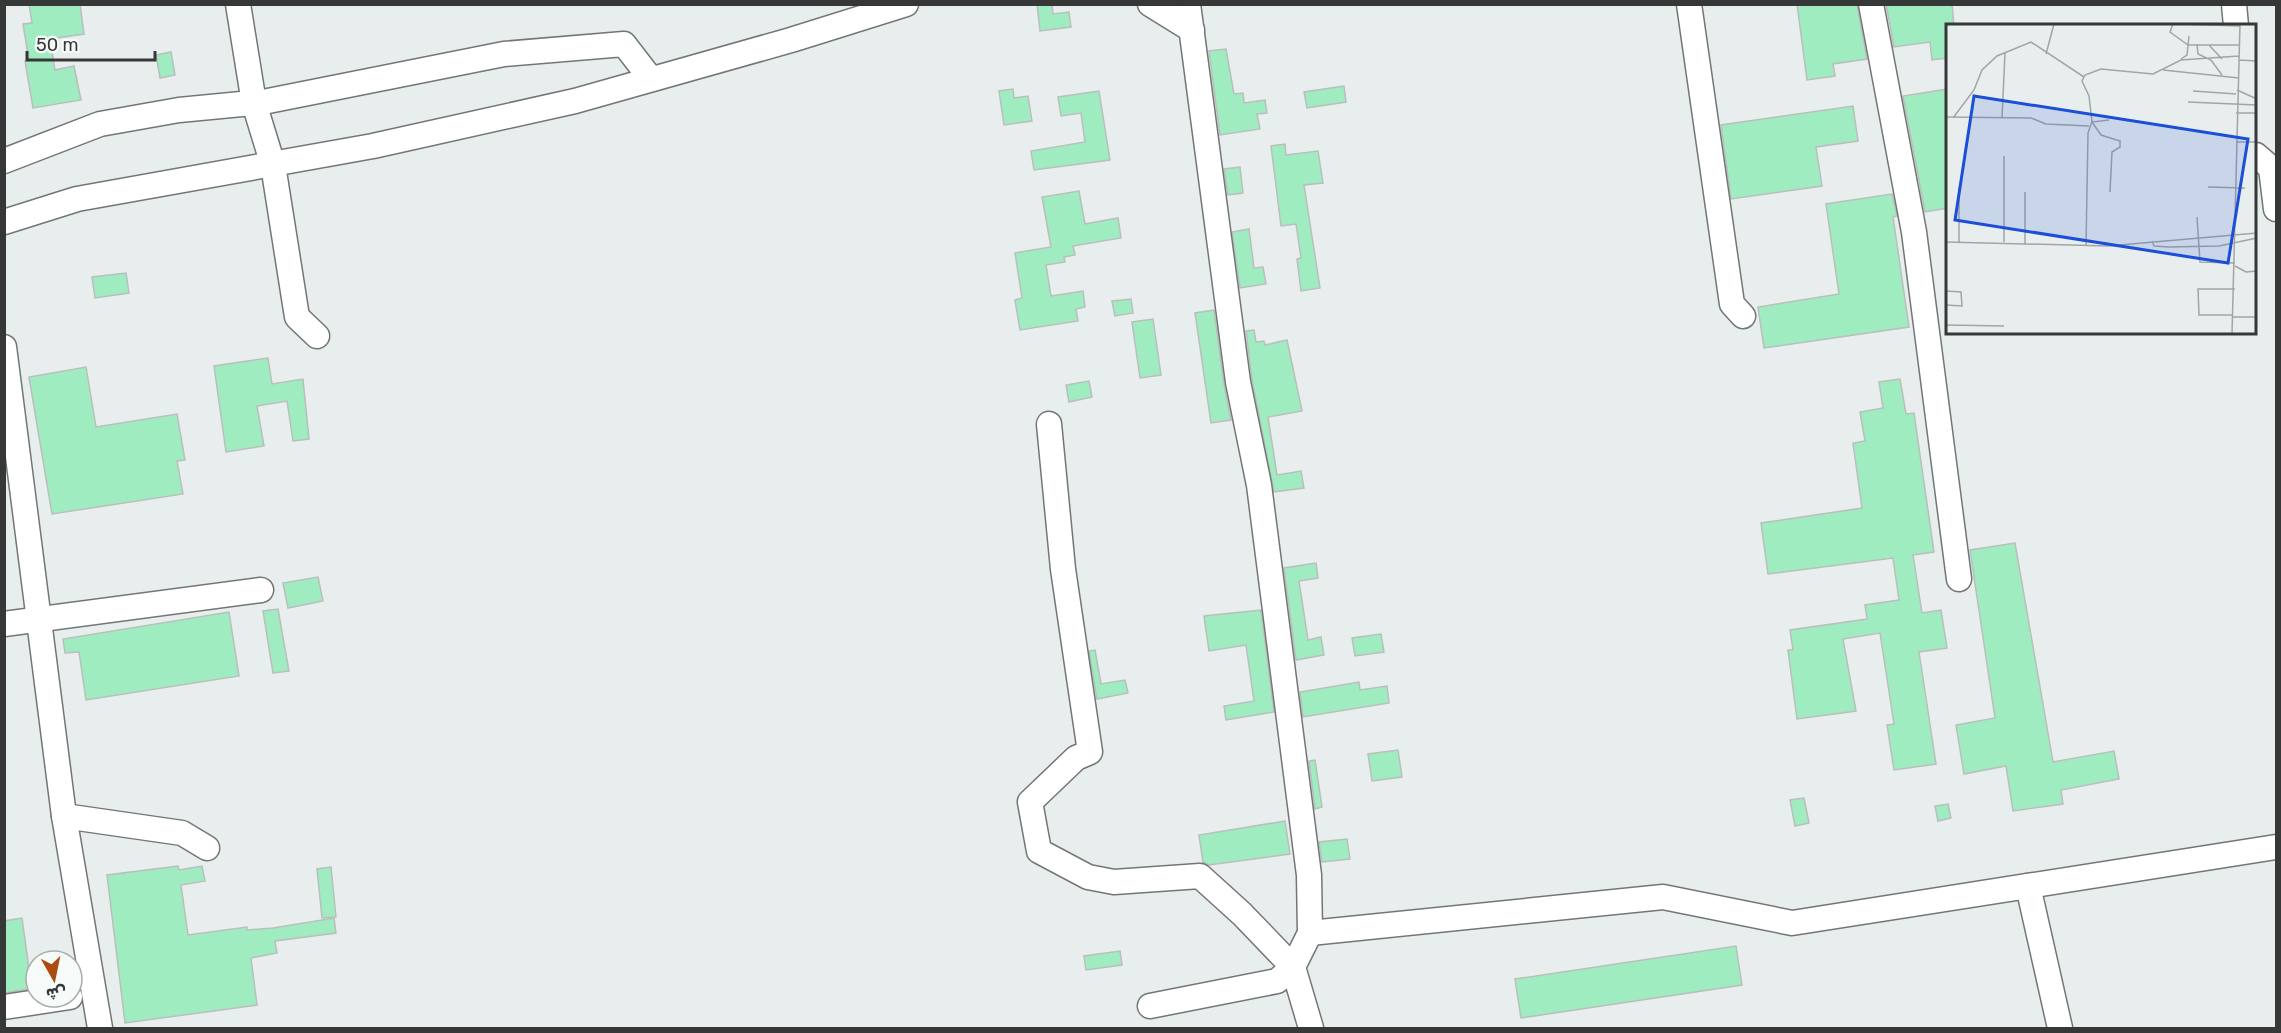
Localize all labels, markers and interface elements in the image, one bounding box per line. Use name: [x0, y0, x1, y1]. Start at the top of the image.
scale bar: [27, 24, 154, 62]
inset map: [1946, 24, 2257, 334]
text: 50 m: [36, 34, 79, 56]
north arrow: [24, 949, 84, 1009]
text: ش: [45, 982, 68, 1004]

